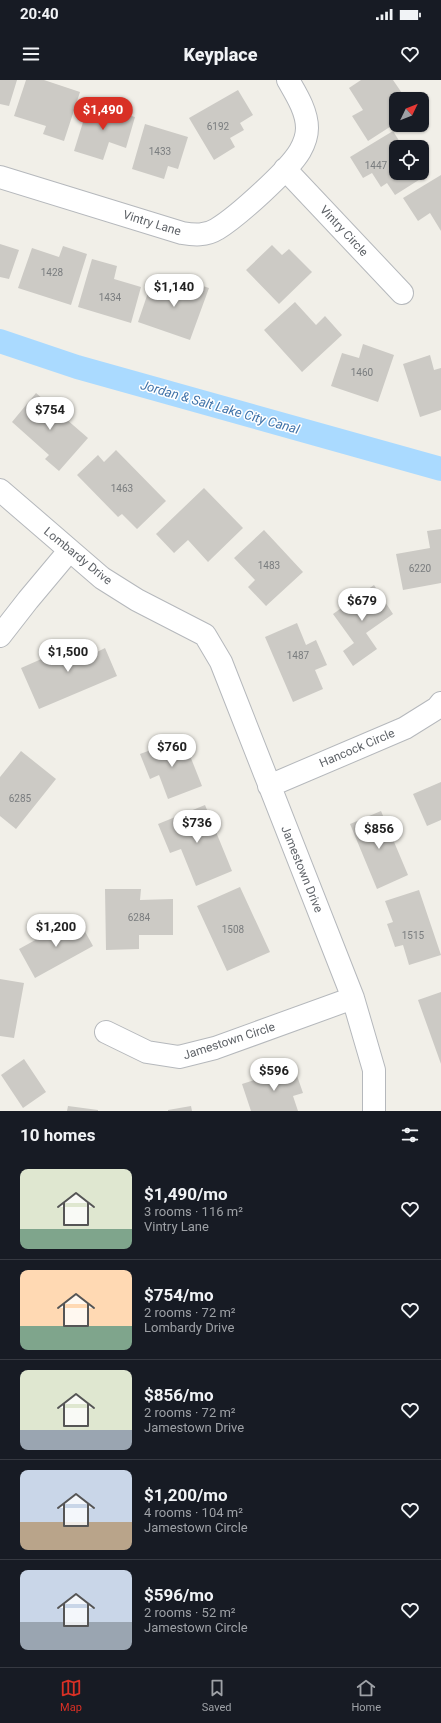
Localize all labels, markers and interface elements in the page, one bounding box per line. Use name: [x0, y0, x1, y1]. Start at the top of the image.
text: 20:40: [20, 5, 59, 23]
icon: menu: [20, 43, 42, 65]
icon: heart: [399, 43, 421, 65]
text: Keyplace: [184, 44, 257, 65]
north arrow: [389, 92, 429, 132]
map controls: [389, 92, 429, 180]
pin: $1,490: [70, 97, 136, 131]
text: $1,490: [83, 102, 123, 117]
house number: 6192: [207, 121, 230, 132]
button: locate: [389, 140, 429, 180]
house number: 1433: [149, 146, 171, 157]
house number: 1447: [365, 160, 388, 171]
street label: Vintry Circle: [317, 203, 371, 259]
street label: Vintry Lane: [121, 208, 183, 238]
house number: 1428: [41, 267, 64, 278]
pin: $1,140: [141, 274, 207, 308]
text: $1,140: [154, 279, 194, 294]
house number: 1434: [99, 292, 122, 303]
house number: 1460: [351, 367, 374, 378]
water label: Jordan & Salt Lake City Canal: [139, 377, 302, 437]
pin: $754: [26, 397, 74, 431]
text: $754: [35, 402, 65, 417]
house number: 1463: [111, 483, 133, 494]
street label: Lombardy Drive: [41, 524, 115, 588]
house number: 1483: [258, 560, 280, 571]
house number: 6220: [409, 563, 432, 574]
pin: $679: [338, 588, 386, 622]
text: $679: [347, 593, 377, 608]
pin: $1,500: [35, 639, 101, 673]
text: $1,500: [48, 644, 88, 659]
house number: 1487: [287, 650, 310, 661]
street label: Hancock Circle: [317, 726, 397, 770]
pin: $760: [148, 734, 196, 768]
text: $760: [157, 739, 187, 754]
house number: 6285: [9, 793, 32, 804]
pin: $736: [173, 810, 221, 844]
text: $736: [182, 815, 212, 830]
pin: $856: [355, 816, 403, 850]
text: $856: [364, 821, 394, 836]
street label: Jamestown Drive: [278, 824, 326, 914]
house number: 6284: [128, 912, 151, 923]
pin: $1,200: [23, 914, 89, 948]
text: $1,200: [36, 919, 76, 934]
house number: 1508: [222, 924, 245, 935]
house number: 1515: [402, 930, 425, 941]
street label: Jamestown Circle: [181, 1020, 277, 1062]
pin: $596: [250, 1058, 298, 1092]
text: $596: [259, 1063, 289, 1078]
icon: filters: [399, 1124, 421, 1146]
text: 10 homes: [20, 1125, 96, 1145]
text: $1,490/mo: [144, 1184, 228, 1204]
icon: home: [52, 1185, 100, 1233]
icon: heart: [399, 1198, 421, 1220]
text: 3 rooms · 116 m²: [144, 1204, 243, 1219]
text: Vintry Lane: [144, 1219, 209, 1234]
text: $754/mo: [144, 1285, 214, 1305]
icon: home: [52, 1286, 100, 1334]
icon: heart: [399, 1299, 421, 1321]
text: 2 rooms · 72 m²: [144, 1305, 236, 1320]
text: Lombardy Drive: [144, 1320, 234, 1335]
text: $856/mo: [144, 1385, 214, 1405]
icon: home: [52, 1386, 100, 1434]
icon: heart: [399, 1399, 421, 1421]
text: 2 rooms · 72 m²: [144, 1405, 236, 1420]
text: Jamestown Drive: [144, 1420, 244, 1435]
text: $1,200/mo: [144, 1485, 228, 1505]
icon: home: [52, 1486, 100, 1534]
icon: heart: [399, 1499, 421, 1521]
text: 4 rooms · 104 m²: [144, 1505, 243, 1520]
text: Jamestown Circle: [144, 1520, 248, 1535]
text: $596/mo: [144, 1585, 214, 1605]
icon: home: [52, 1586, 100, 1634]
icon: heart: [399, 1599, 421, 1621]
text: 2 rooms · 52 m²: [144, 1605, 236, 1620]
text: Jamestown Circle: [144, 1620, 248, 1635]
tab: Map: [60, 1677, 82, 1714]
tab: Saved: [202, 1677, 232, 1714]
tab: Home: [351, 1677, 381, 1714]

